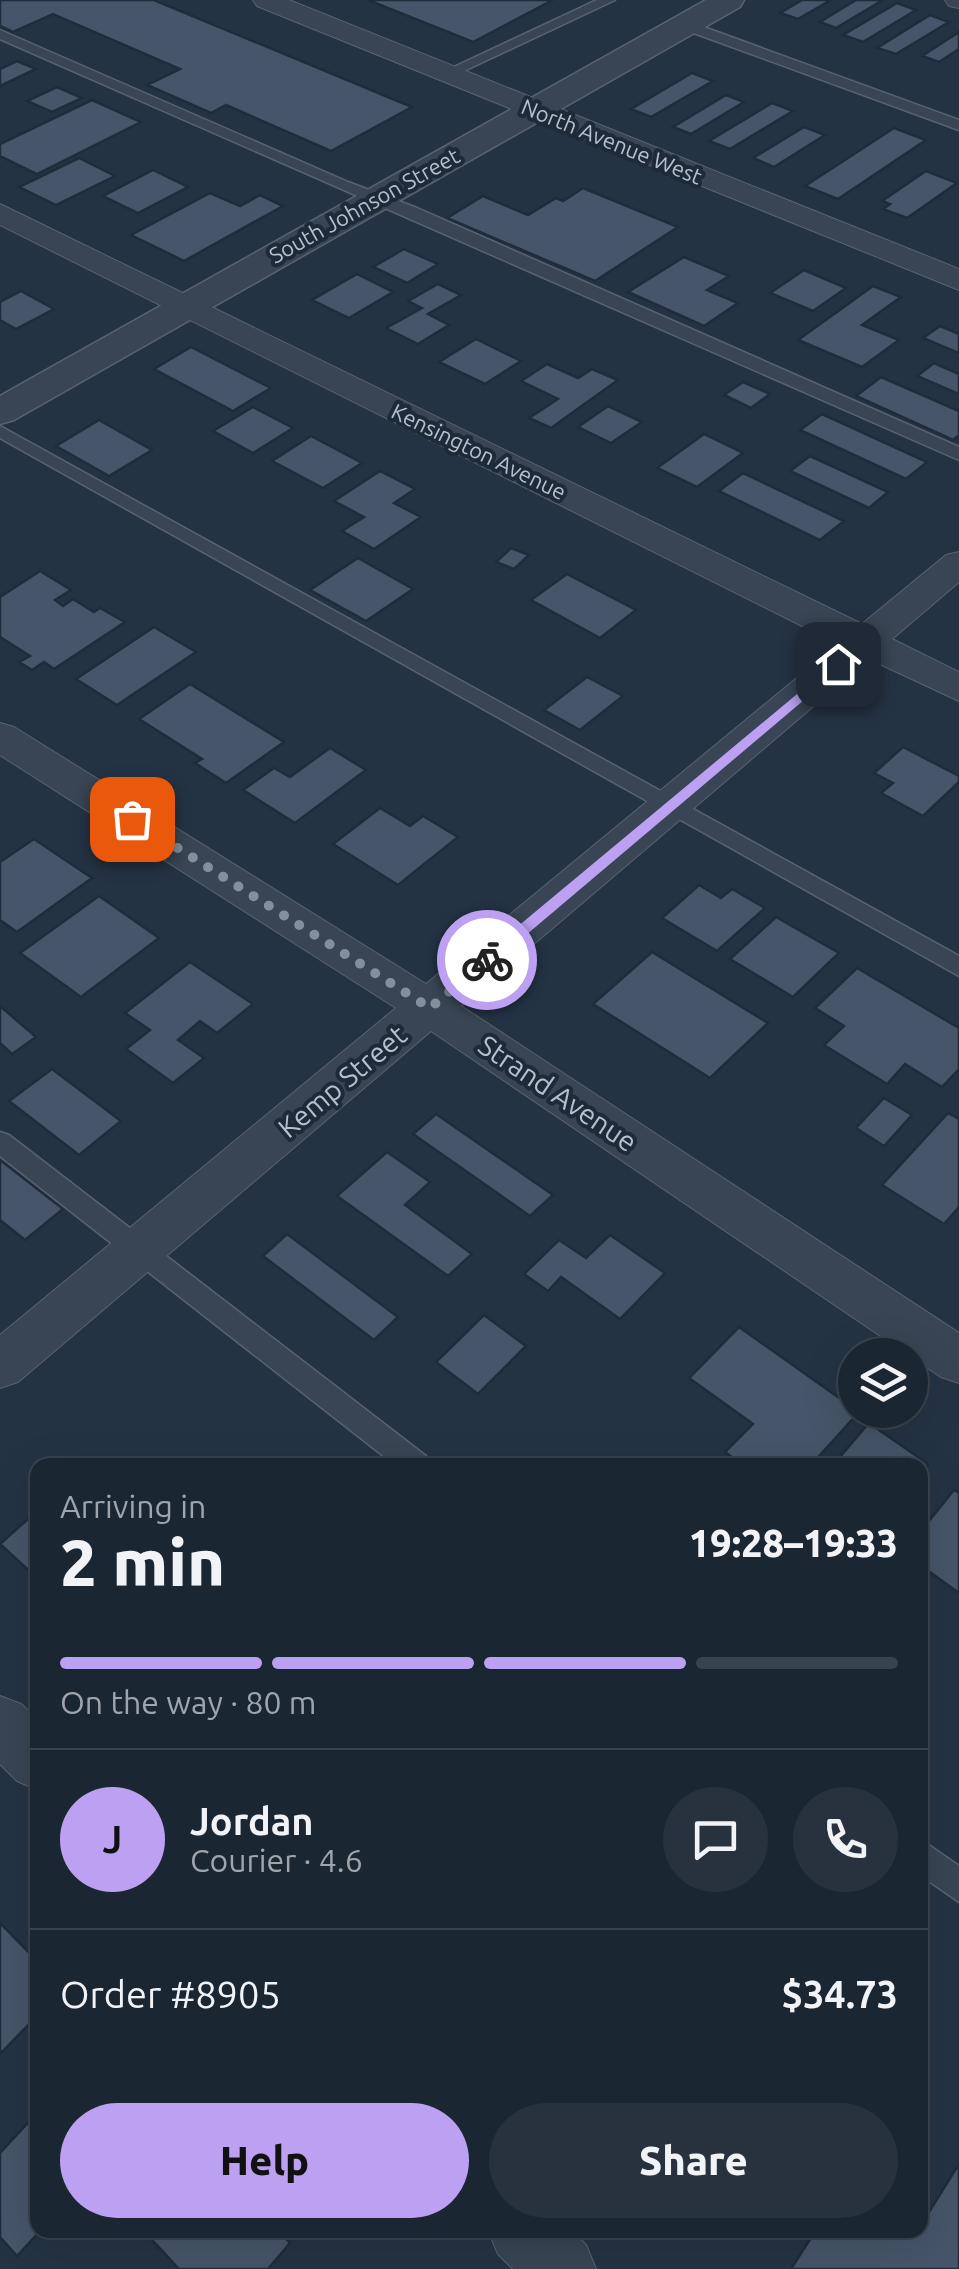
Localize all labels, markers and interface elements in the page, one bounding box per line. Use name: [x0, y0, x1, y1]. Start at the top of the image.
street label: North Avenue West: [518, 93, 706, 189]
street label: South Johnson Street: [265, 142, 464, 268]
street label: Kensington Avenue: [388, 398, 570, 504]
pin: [796, 622, 881, 707]
icon: home: [811, 637, 866, 692]
pin: [90, 777, 175, 862]
icon: bag: [105, 792, 160, 847]
courier: [437, 910, 537, 1010]
icon: bike: [460, 933, 515, 988]
street label: Kemp Street: [272, 1019, 412, 1143]
street label: Strand Avenue: [473, 1029, 643, 1157]
map controls: [838, 1338, 928, 1428]
button: layers: [838, 1338, 928, 1428]
text: Arriving in: [60, 1488, 206, 1524]
text: 19:28–19:33: [689, 1522, 898, 1564]
text: 2 min: [60, 1525, 225, 1598]
text: On the way · 80 m: [60, 1684, 316, 1720]
button: chat: [663, 1787, 768, 1892]
button: phone: [793, 1787, 898, 1892]
text: Jordan: [190, 1800, 314, 1842]
text: J: [103, 1818, 122, 1860]
text: Courier · 4.6: [190, 1842, 363, 1878]
text: Order #8905: [60, 1973, 281, 2015]
text: $34.73: [781, 1973, 898, 2015]
button: Help: [60, 2103, 469, 2218]
button: Share: [489, 2103, 898, 2218]

